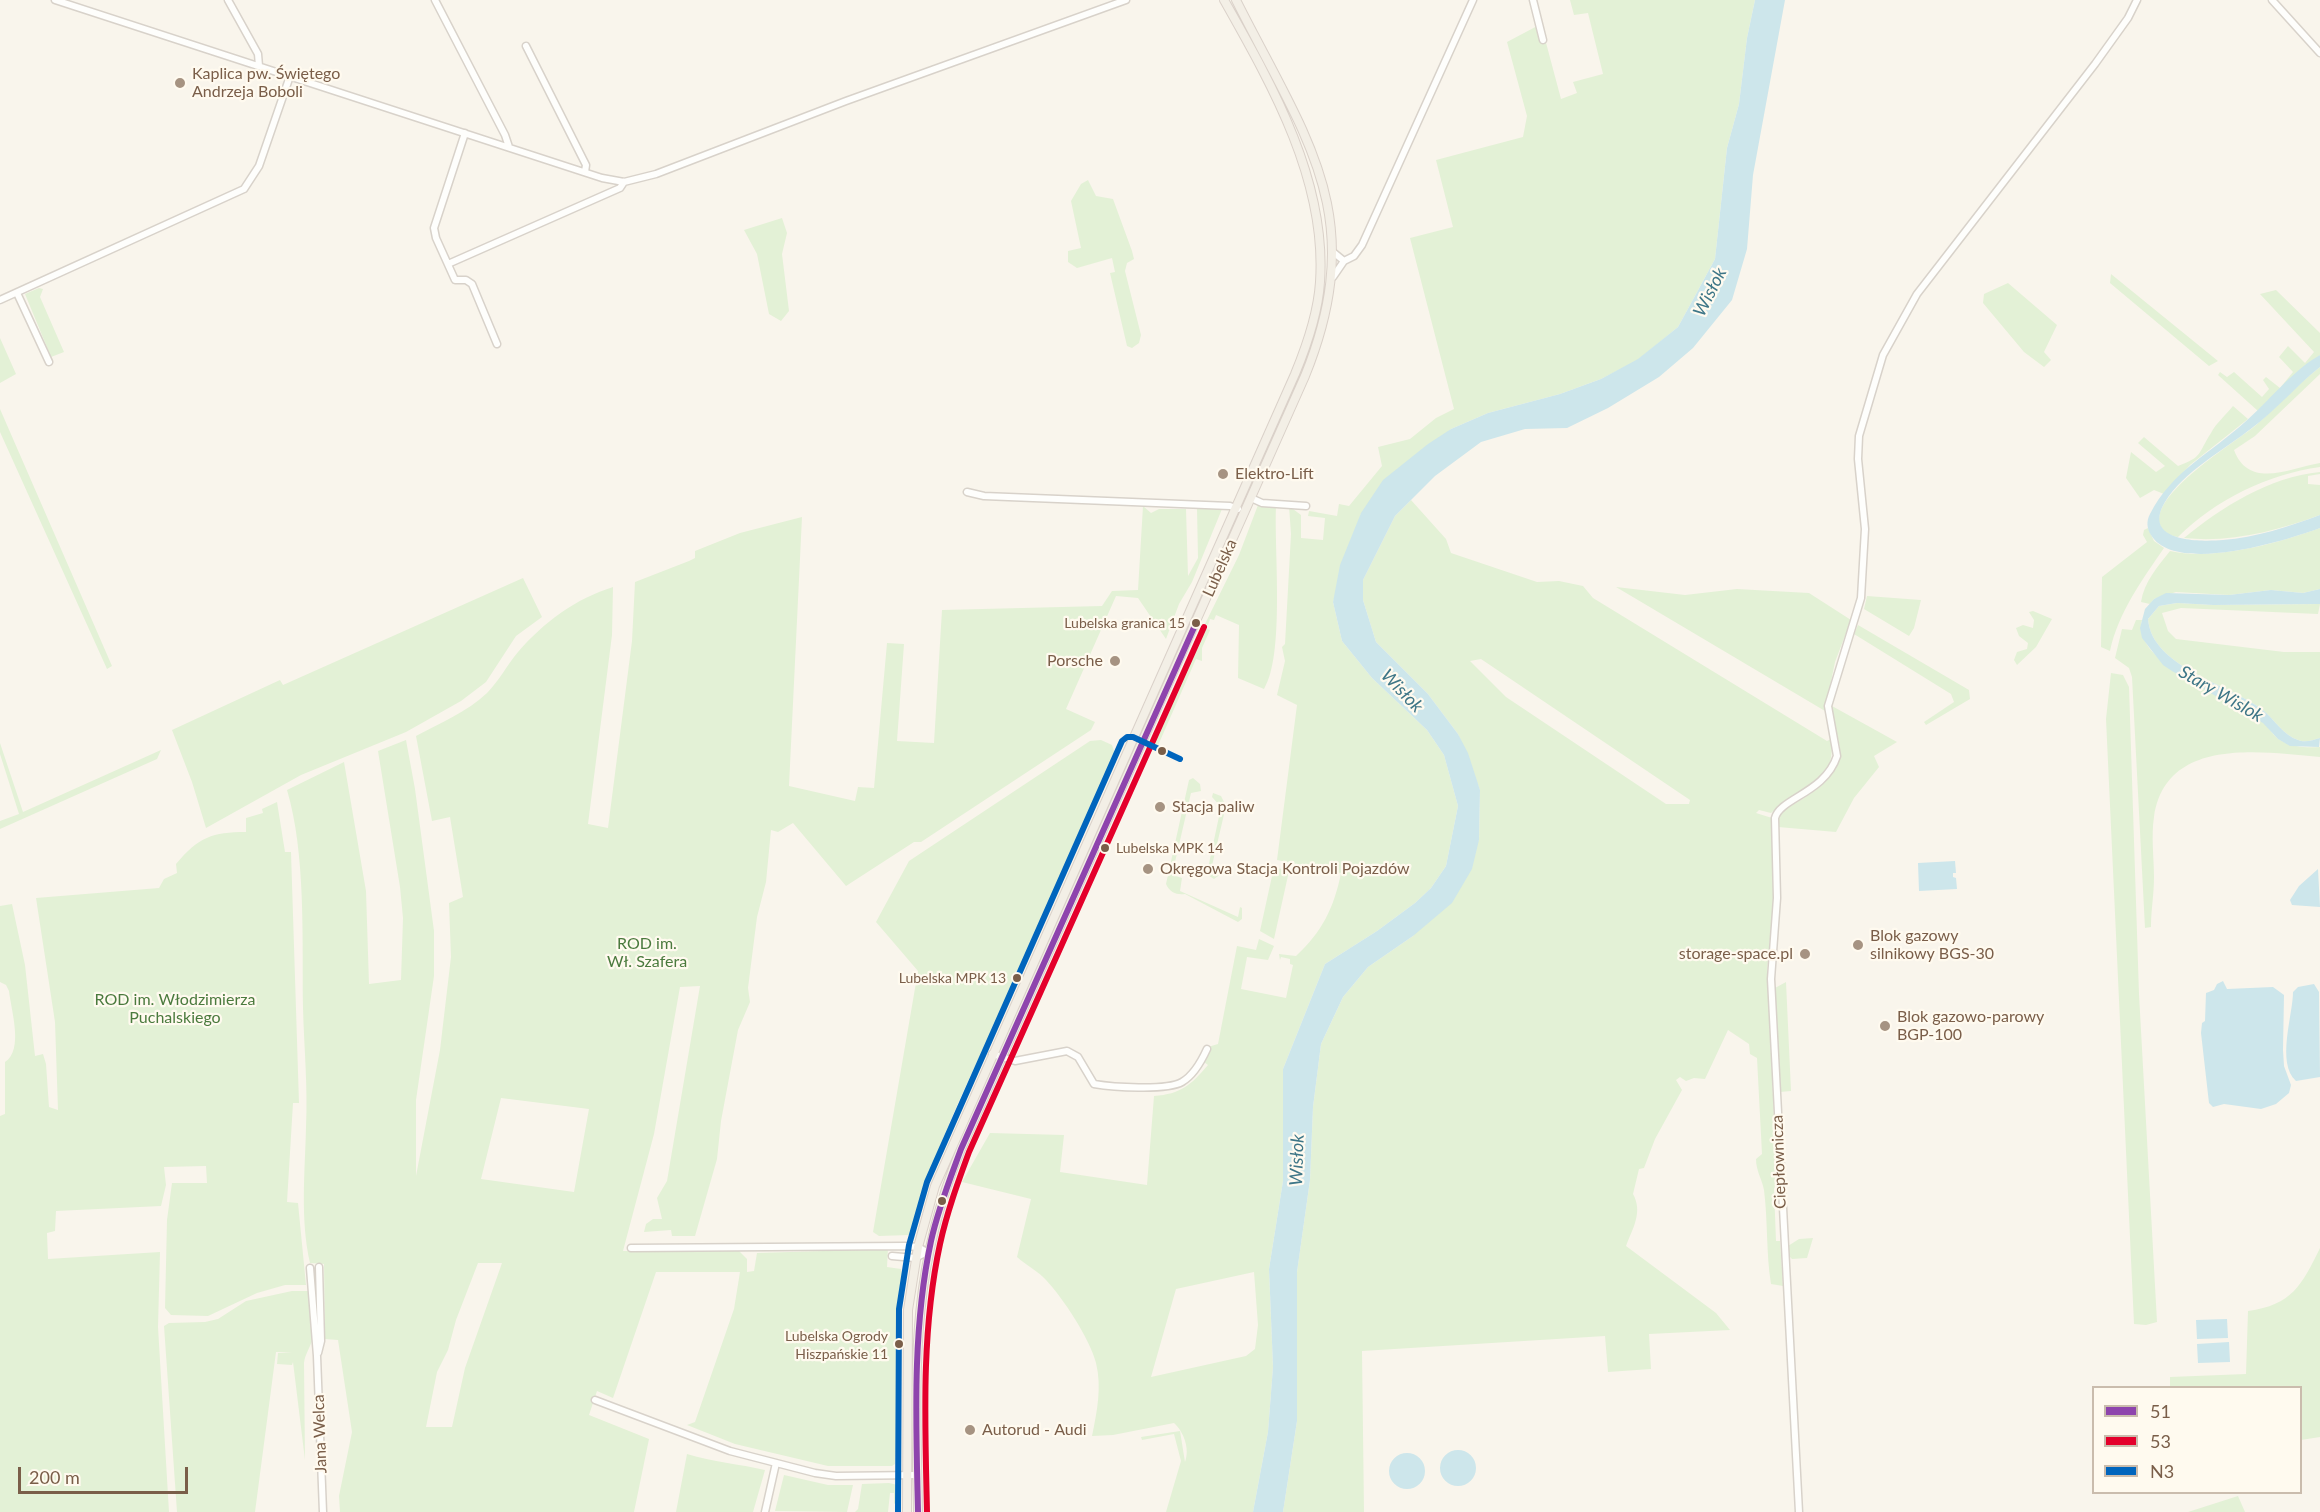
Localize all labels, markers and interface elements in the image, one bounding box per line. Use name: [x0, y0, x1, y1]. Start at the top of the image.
place label: Kaplica pw. Świętego Andrzeja Boboli: [192, 64, 340, 102]
marker: Kaplica pw. Świętego Andrzeja Boboli: [173, 76, 187, 90]
water label: Wisłok: [1689, 264, 1731, 320]
place label: Elektro-Lift: [1235, 464, 1314, 484]
marker: Elektro-Lift: [1216, 467, 1230, 481]
street label: Lubelska: [1199, 536, 1241, 600]
place label: Lubelska granica 15: [1064, 615, 1185, 631]
marker: Lubelska granica 15: [1190, 617, 1202, 629]
place label: Porsche: [1047, 651, 1103, 671]
marker: Porsche: [1108, 654, 1122, 668]
water label: Stary Wislok: [2175, 661, 2267, 727]
water label: Wisłok: [1376, 665, 1428, 717]
unlabelled marker: [1156, 745, 1168, 757]
place label: Stacja paliw: [1172, 797, 1255, 817]
marker: Stacja paliw: [1153, 800, 1167, 814]
place label: Lubelska MPK 14: [1116, 840, 1223, 856]
marker: Lubelska MPK 14: [1099, 842, 1111, 854]
place label: Okręgowa Stacja Kontroli Pojazdów: [1160, 859, 1409, 879]
marker: Okręgowa Stacja Kontroli Pojazdów: [1141, 862, 1155, 876]
place label: Blok gazowy silnikowy BGS-30: [1870, 926, 1994, 964]
park label: ROD im. Wł. Szafera: [607, 934, 687, 972]
marker: Blok gazowy silnikowy BGS-30: [1851, 938, 1865, 952]
place label: storage-space.pl: [1679, 944, 1793, 964]
marker: storage-space.pl: [1798, 947, 1812, 961]
place label: Lubelska MPK 13: [899, 970, 1006, 986]
marker: Lubelska MPK 13: [1011, 972, 1023, 984]
park label: ROD im. Włodzimierza Puchalskiego: [95, 990, 255, 1028]
place label: Blok gazowo-parowy BGP-100: [1897, 1007, 2044, 1045]
marker: Blok gazowo-parowy BGP-100: [1878, 1019, 1892, 1033]
street label: Ciepłownicza: [1768, 1115, 1790, 1209]
water label: Wisłok: [1285, 1134, 1309, 1186]
unlabelled marker: [936, 1195, 948, 1207]
place label: Lubelska Ogrody Hiszpańskie 11: [785, 1328, 888, 1360]
marker: Lubelska Ogrody Hiszpańskie 11: [893, 1338, 905, 1350]
legend: [2092, 1386, 2302, 1494]
street label: Jana Welca: [309, 1394, 331, 1474]
text: 51: [2150, 1400, 2171, 1422]
place label: Autorud - Audi: [982, 1420, 1087, 1440]
marker: Autorud - Audi: [963, 1423, 977, 1437]
text: 53: [2150, 1430, 2171, 1452]
scale bar: [21, 1455, 190, 1493]
text: N3: [2150, 1460, 2174, 1482]
text: 200 m: [29, 1466, 80, 1488]

